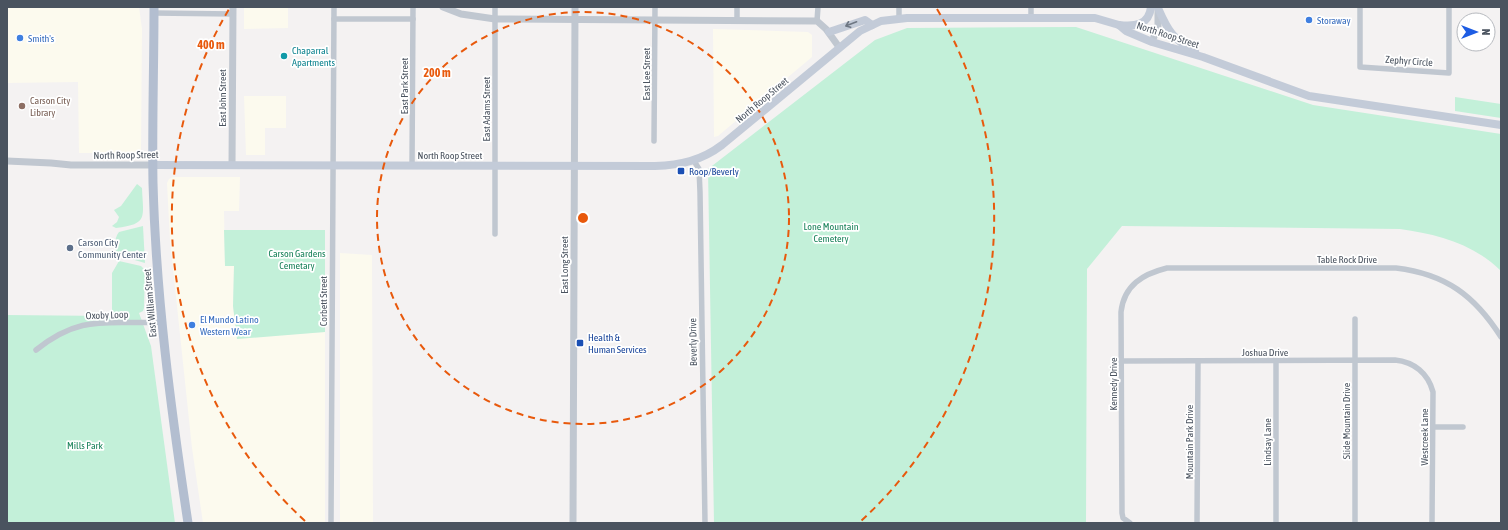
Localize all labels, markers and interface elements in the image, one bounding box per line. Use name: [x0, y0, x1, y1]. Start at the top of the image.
north arrow: [1456, 12, 1496, 52]
marker: Storaway: [1304, 15, 1314, 25]
place label: Storaway: [1317, 15, 1351, 26]
one-way arrow: [845, 20, 857, 28]
street label: North Roop Street: [1135, 20, 1201, 50]
text: N: [1480, 29, 1492, 35]
marker: Smith's: [15, 33, 25, 43]
place label: Smith's: [28, 33, 55, 44]
text: 400 m: [196, 38, 225, 52]
place label: Chaparral Apartments: [292, 45, 335, 68]
street label: East Lee Street: [641, 47, 652, 100]
marker: Chaparral Apartments: [279, 51, 289, 61]
street label: Zephyr Circle: [1385, 54, 1434, 68]
street label: East Park Street: [399, 58, 410, 114]
text: 200 m: [423, 66, 451, 80]
street label: East John Street: [217, 69, 228, 127]
street label: North Roop Street: [734, 75, 791, 125]
street label: East Adams Street: [481, 76, 492, 142]
place label: Carson City Library: [30, 95, 70, 118]
marker: Carson City Library: [17, 101, 27, 111]
street label: North Roop Street: [93, 149, 159, 161]
street label: North Roop Street: [418, 150, 483, 161]
marker: Roop/Beverly: [676, 166, 686, 176]
place label: Roop/Beverly: [689, 166, 739, 177]
centre of rings: [576, 211, 590, 225]
park label: Lone Mountain Cemetery: [803, 221, 859, 244]
street label: East Long Street: [559, 236, 570, 294]
place label: Carson City Community Center: [78, 237, 147, 260]
marker: Carson City Community Center: [65, 243, 75, 253]
park label: Carson Gardens Cemetary: [268, 248, 326, 271]
street label: Table Rock Drive: [1317, 254, 1378, 265]
street label: East William Street: [142, 268, 158, 338]
street label: Corbett Street: [318, 276, 329, 326]
street label: Oxoby Loop: [86, 309, 129, 321]
place label: El Mundo Latino Western Wear: [200, 314, 259, 337]
street label: Beverly Drive: [687, 317, 699, 366]
marker: El Mundo Latino Western Wear: [187, 320, 197, 330]
place label: Health & Human Services: [588, 332, 647, 355]
marker: Health & Human Services: [575, 338, 585, 348]
street label: Joshua Drive: [1242, 347, 1289, 358]
street label: Kennedy Drive: [1108, 357, 1119, 411]
street label: Slide Mountain Drive: [1341, 382, 1352, 459]
street label: Mountain Park Drive: [1184, 404, 1195, 479]
street label: Westcreek Lane: [1419, 408, 1430, 466]
street label: Lindsay Lane: [1262, 418, 1273, 466]
park label: Mills Park: [67, 440, 104, 451]

